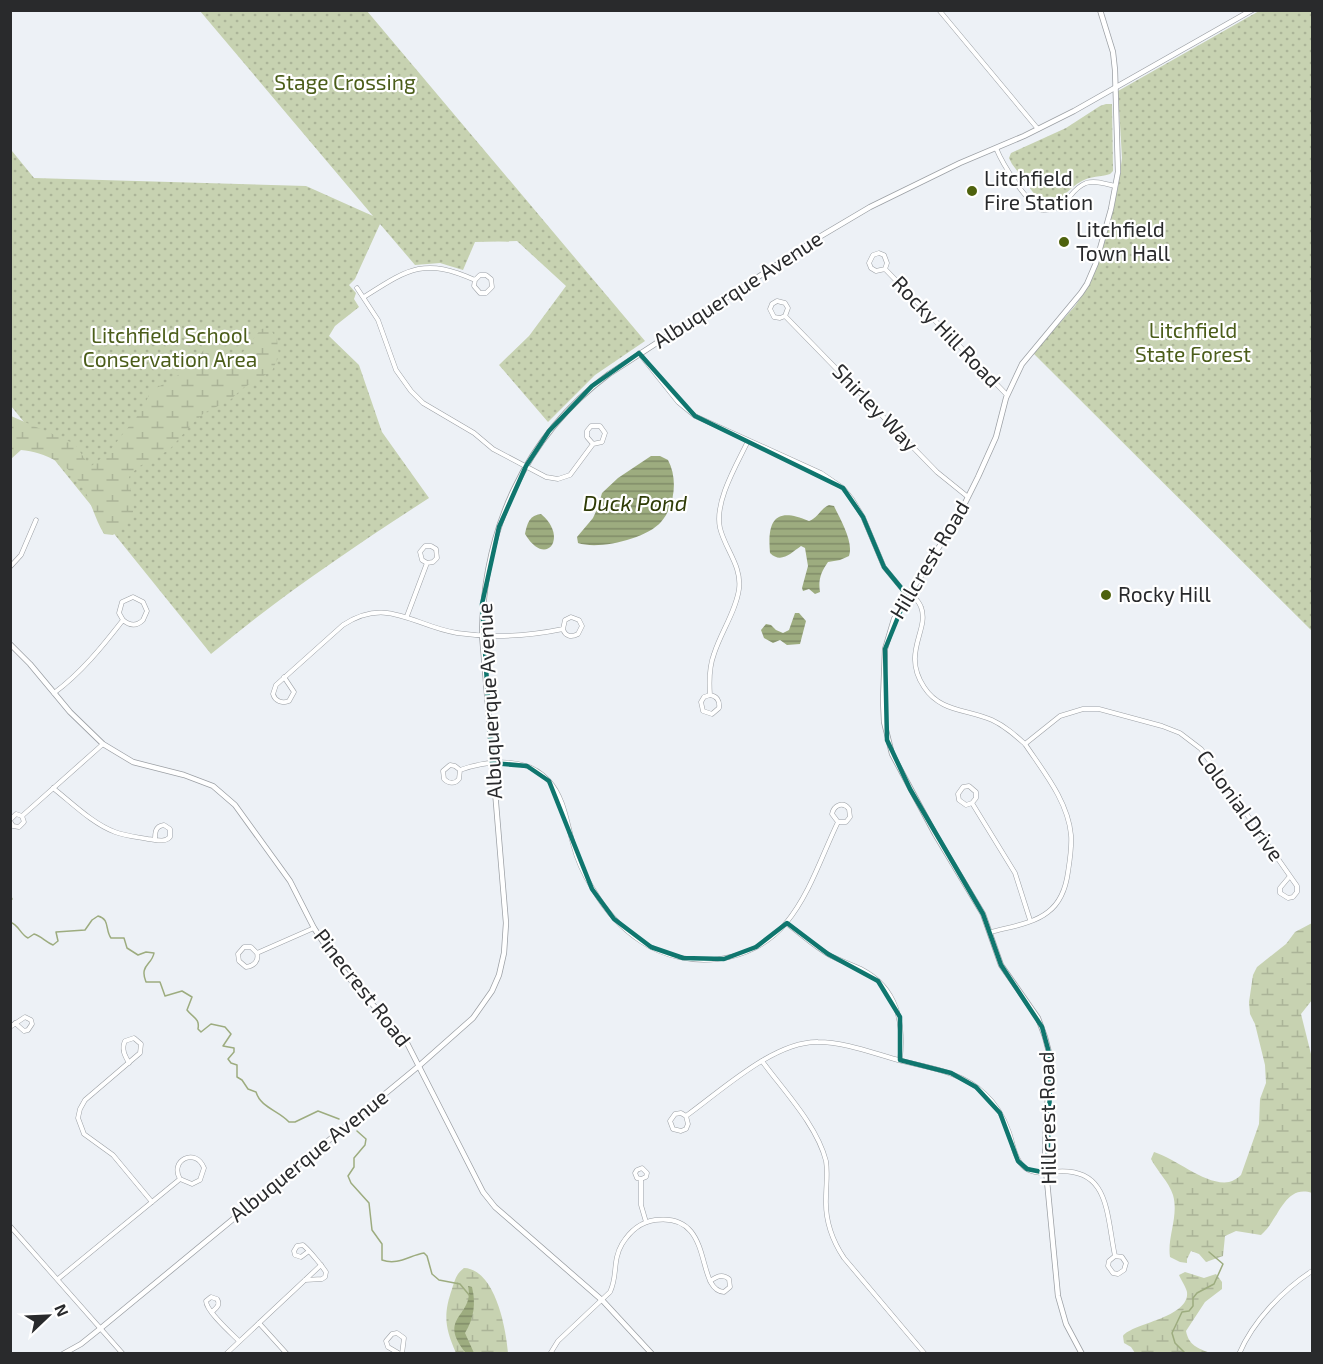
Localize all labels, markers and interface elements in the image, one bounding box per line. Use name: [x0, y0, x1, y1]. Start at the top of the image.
park label: Stage Crossing: [274, 69, 416, 94]
place label: Litchfield Fire Station: [984, 165, 1093, 214]
marker: Litchfield Fire Station: [965, 184, 979, 198]
place label: Litchfield Town Hall: [1076, 216, 1171, 265]
street label: Albuquerque Avenue: [648, 225, 826, 353]
marker: Litchfield Town Hall: [1057, 235, 1071, 249]
street label: Rocky Hill Road: [888, 270, 1007, 392]
park label: Litchfield State Forest: [1135, 317, 1251, 366]
park label: Litchfield School Conservation Area: [83, 322, 257, 371]
street label: Shirley Way: [828, 358, 924, 456]
water label: Duck Pond: [583, 489, 688, 515]
street label: Hillcrest Road: [884, 496, 974, 623]
place label: Rocky Hill: [1118, 581, 1212, 606]
marker: Rocky Hill: [1099, 588, 1113, 602]
street label: Albuquerque Avenue: [471, 602, 506, 800]
street label: Colonial Drive: [1193, 745, 1290, 866]
street label: Pinecrest Road: [309, 923, 417, 1051]
street label: Hillcrest Road: [1033, 1051, 1060, 1185]
street label: Albuquerque Avenue: [224, 1083, 392, 1226]
north arrow: [18, 1286, 78, 1346]
text: N: [51, 1301, 73, 1319]

